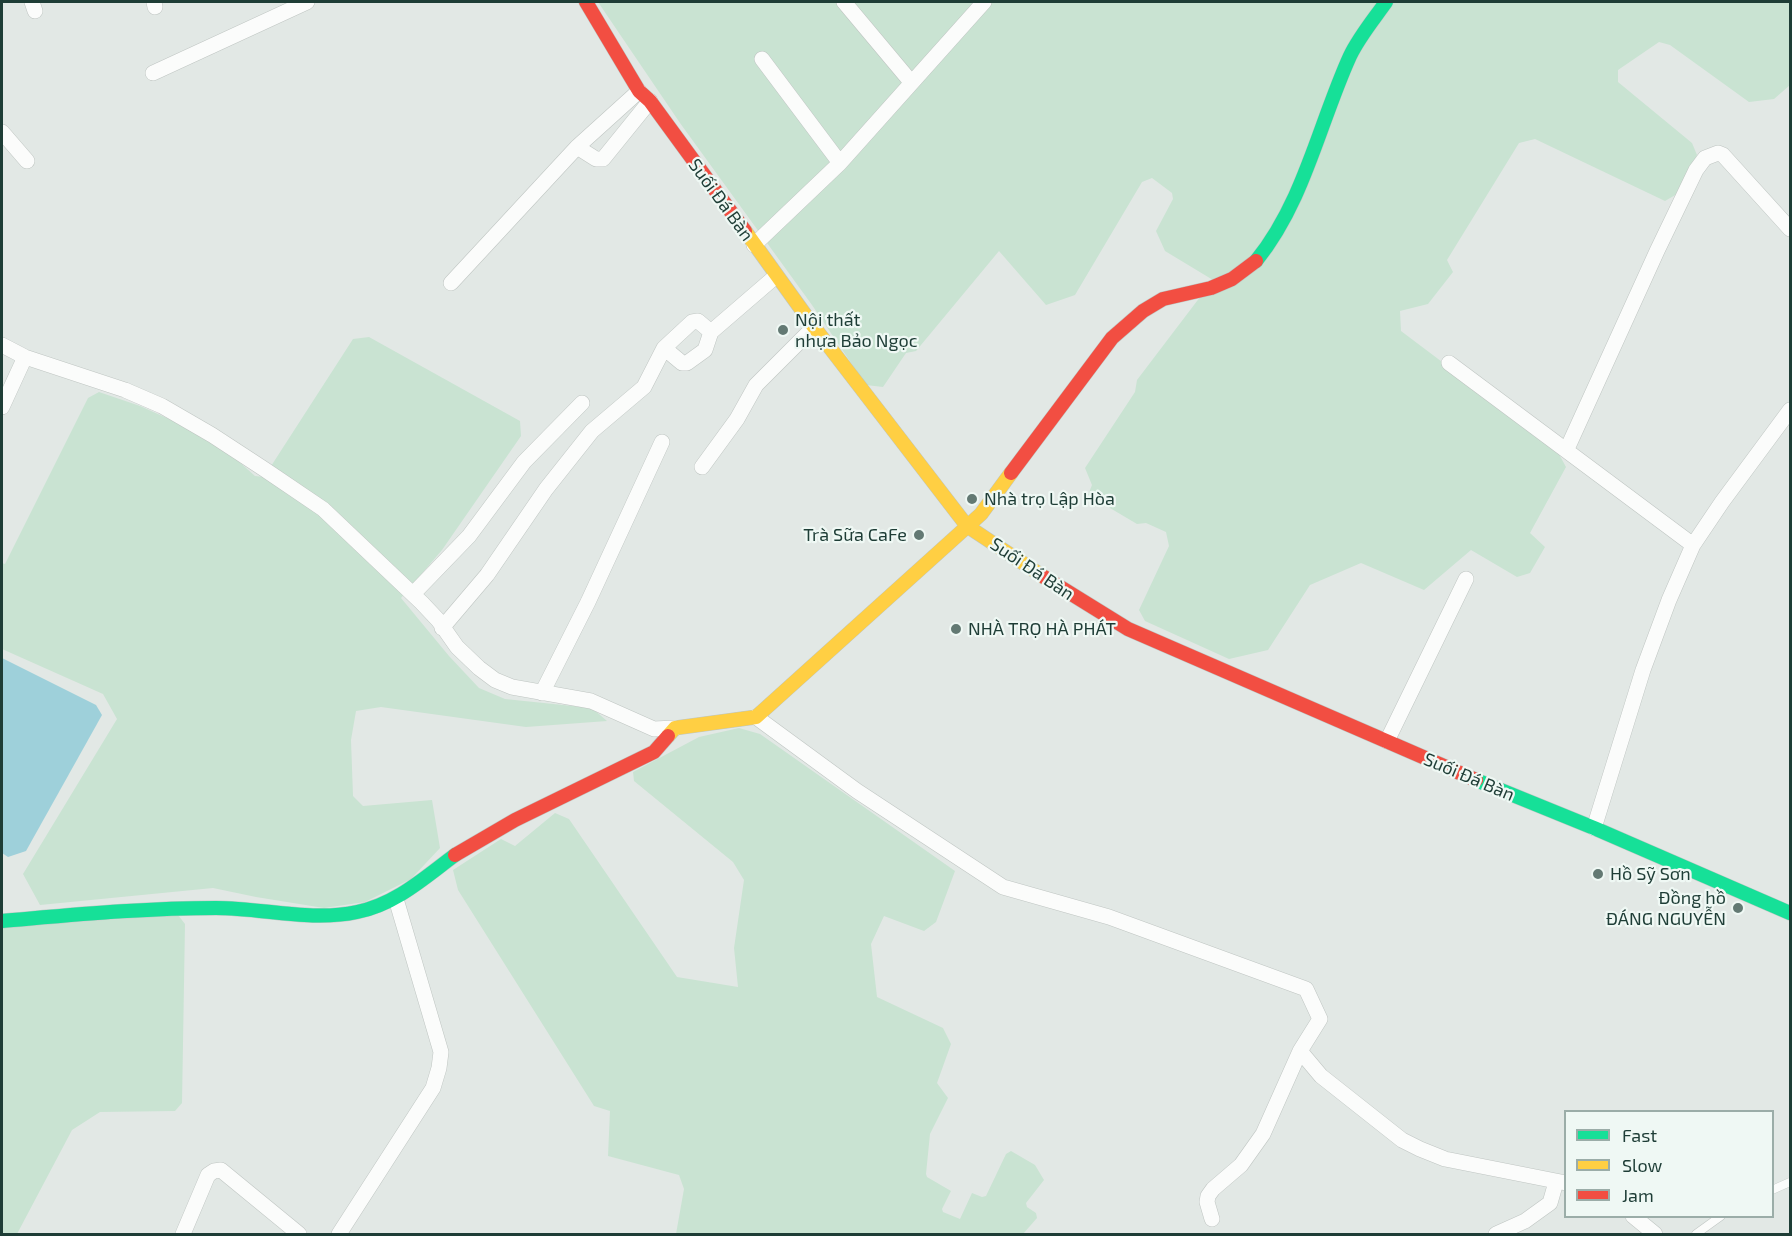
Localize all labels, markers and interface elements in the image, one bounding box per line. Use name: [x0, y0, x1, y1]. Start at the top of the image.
street label: Suối Đá Bàn: [684, 155, 758, 245]
place label: Nội thất nhựa Bảo Ngọc: [795, 309, 918, 352]
marker: Nội thất nhựa Bảo Ngọc: [776, 323, 790, 337]
place label: Nhà trọ Lập Hòa: [984, 488, 1115, 510]
marker: Nhà trọ Lập Hòa: [965, 492, 979, 506]
place label: Trà Sữa CaFe: [803, 524, 907, 546]
marker: Trà Sữa CaFe: [912, 528, 926, 542]
street label: Suối Đá Bàn: [986, 533, 1078, 605]
place label: NHÀ TRỌ HÀ PHÁT: [968, 618, 1116, 640]
marker: NHÀ TRỌ HÀ PHÁT: [949, 622, 963, 636]
street label: Suối Đá Bàn: [1420, 748, 1518, 806]
place label: Hồ Sỹ Sơn: [1610, 863, 1691, 885]
marker: Hồ Sỹ Sơn: [1591, 867, 1605, 881]
place label: Đồng hồ ĐÁNG NGUYỄN: [1606, 887, 1726, 930]
marker: Đồng hồ ĐÁNG NGUYỄN: [1731, 901, 1745, 915]
legend: [1564, 1110, 1774, 1218]
text: Fast: [1622, 1124, 1657, 1146]
text: Slow: [1622, 1154, 1662, 1176]
text: Jam: [1622, 1184, 1654, 1206]

